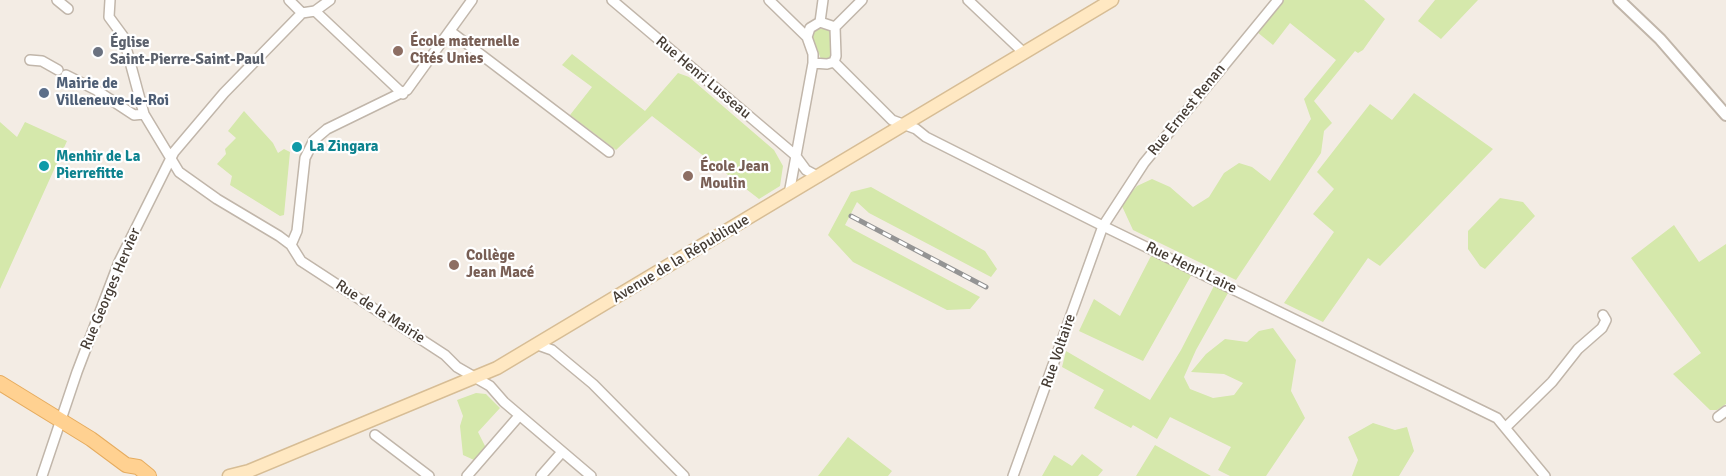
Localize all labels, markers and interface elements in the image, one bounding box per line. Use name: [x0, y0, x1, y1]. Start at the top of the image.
place label: École maternelle Cités Unies: [410, 33, 519, 68]
street label: Rue Henri Lusseau: [652, 33, 754, 123]
place label: Église Saint-Pierre-Saint-Paul: [110, 34, 265, 69]
marker: École maternelle Cités Unies: [391, 44, 405, 58]
marker: Église Saint-Pierre-Saint-Paul: [91, 45, 105, 59]
street label: Rue Ernest Renan: [1145, 61, 1229, 159]
place label: Mairie de Villeneuve-le-Roi: [56, 75, 169, 110]
marker: Mairie de Villeneuve-le-Roi: [37, 86, 51, 100]
place label: La Zingara: [309, 138, 378, 156]
marker: La Zingara: [290, 140, 304, 154]
place label: Menhir de La Pierrefitte: [56, 148, 140, 183]
place label: École Jean Moulin: [700, 158, 769, 193]
marker: Menhir de La Pierrefitte: [37, 159, 51, 173]
marker: École Jean Moulin: [681, 169, 695, 183]
street label: Avenue de la République: [609, 211, 753, 307]
street label: Rue Georges Hervier: [77, 225, 145, 353]
street label: Rue Henri Laire: [1143, 238, 1239, 298]
place label: Collège Jean Macé: [466, 247, 534, 282]
marker: Collège Jean Macé: [447, 258, 461, 272]
street label: Rue de la Mairie: [332, 276, 428, 348]
street label: Rue Voltaire: [1038, 312, 1080, 390]

